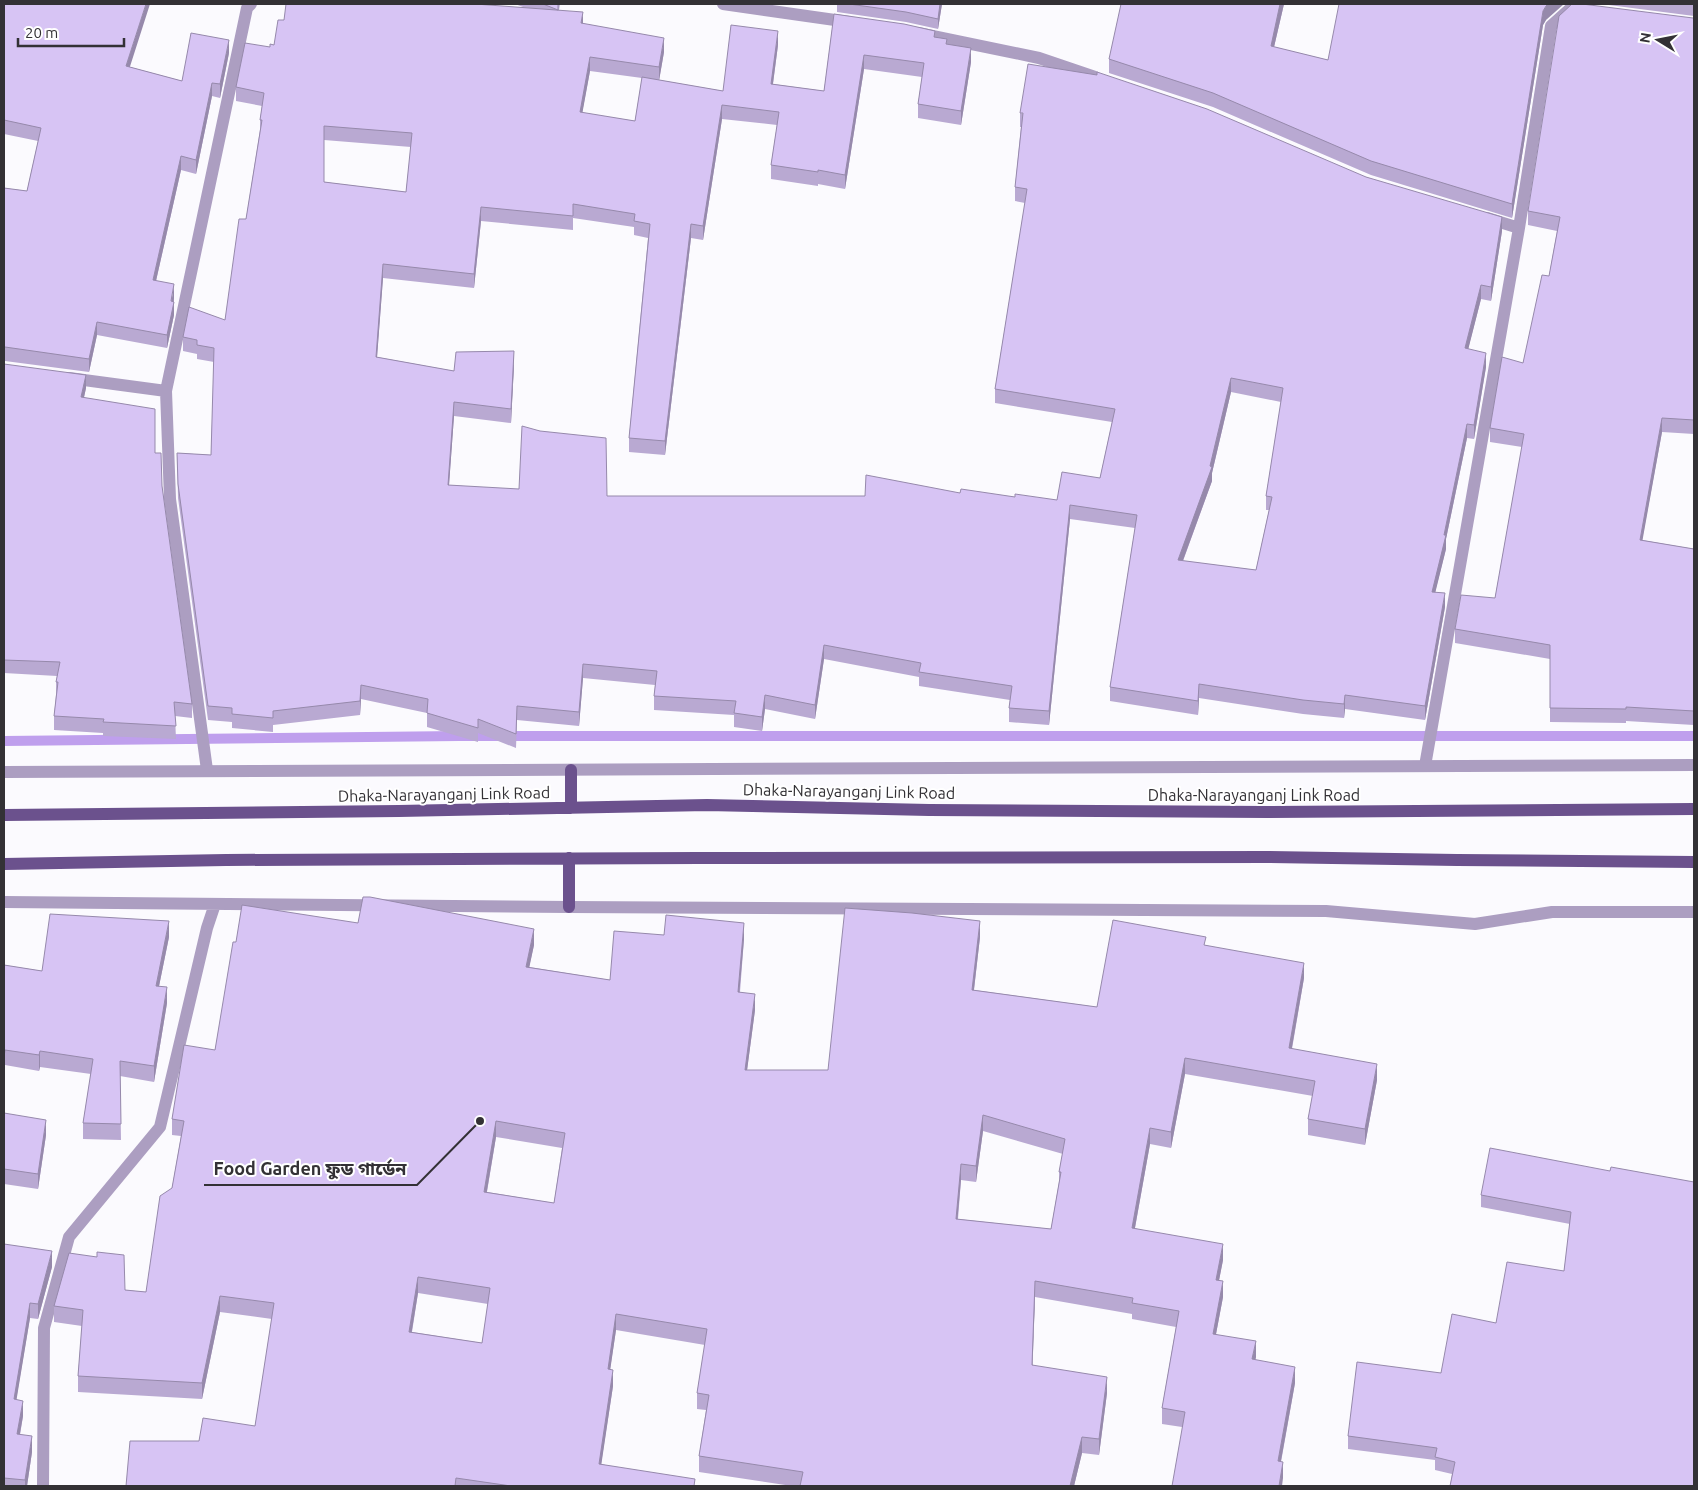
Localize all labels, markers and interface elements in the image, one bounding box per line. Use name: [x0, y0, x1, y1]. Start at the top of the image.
scale bar: [18, 15, 124, 47]
north arrow: [1633, 15, 1683, 65]
text: 20 m: [25, 24, 58, 41]
text: N: [1636, 31, 1654, 44]
street label: Dhaka-Narayanganj Link Road: [743, 780, 955, 802]
street label: Dhaka-Narayanganj Link Road: [338, 783, 550, 805]
street label: Dhaka-Narayanganj Link Road: [1148, 786, 1360, 804]
callout: Food Garden ফুড গার্ডেন: [204, 1152, 417, 1185]
text: Food Garden ফুড গার্ডেন: [213, 1158, 407, 1180]

